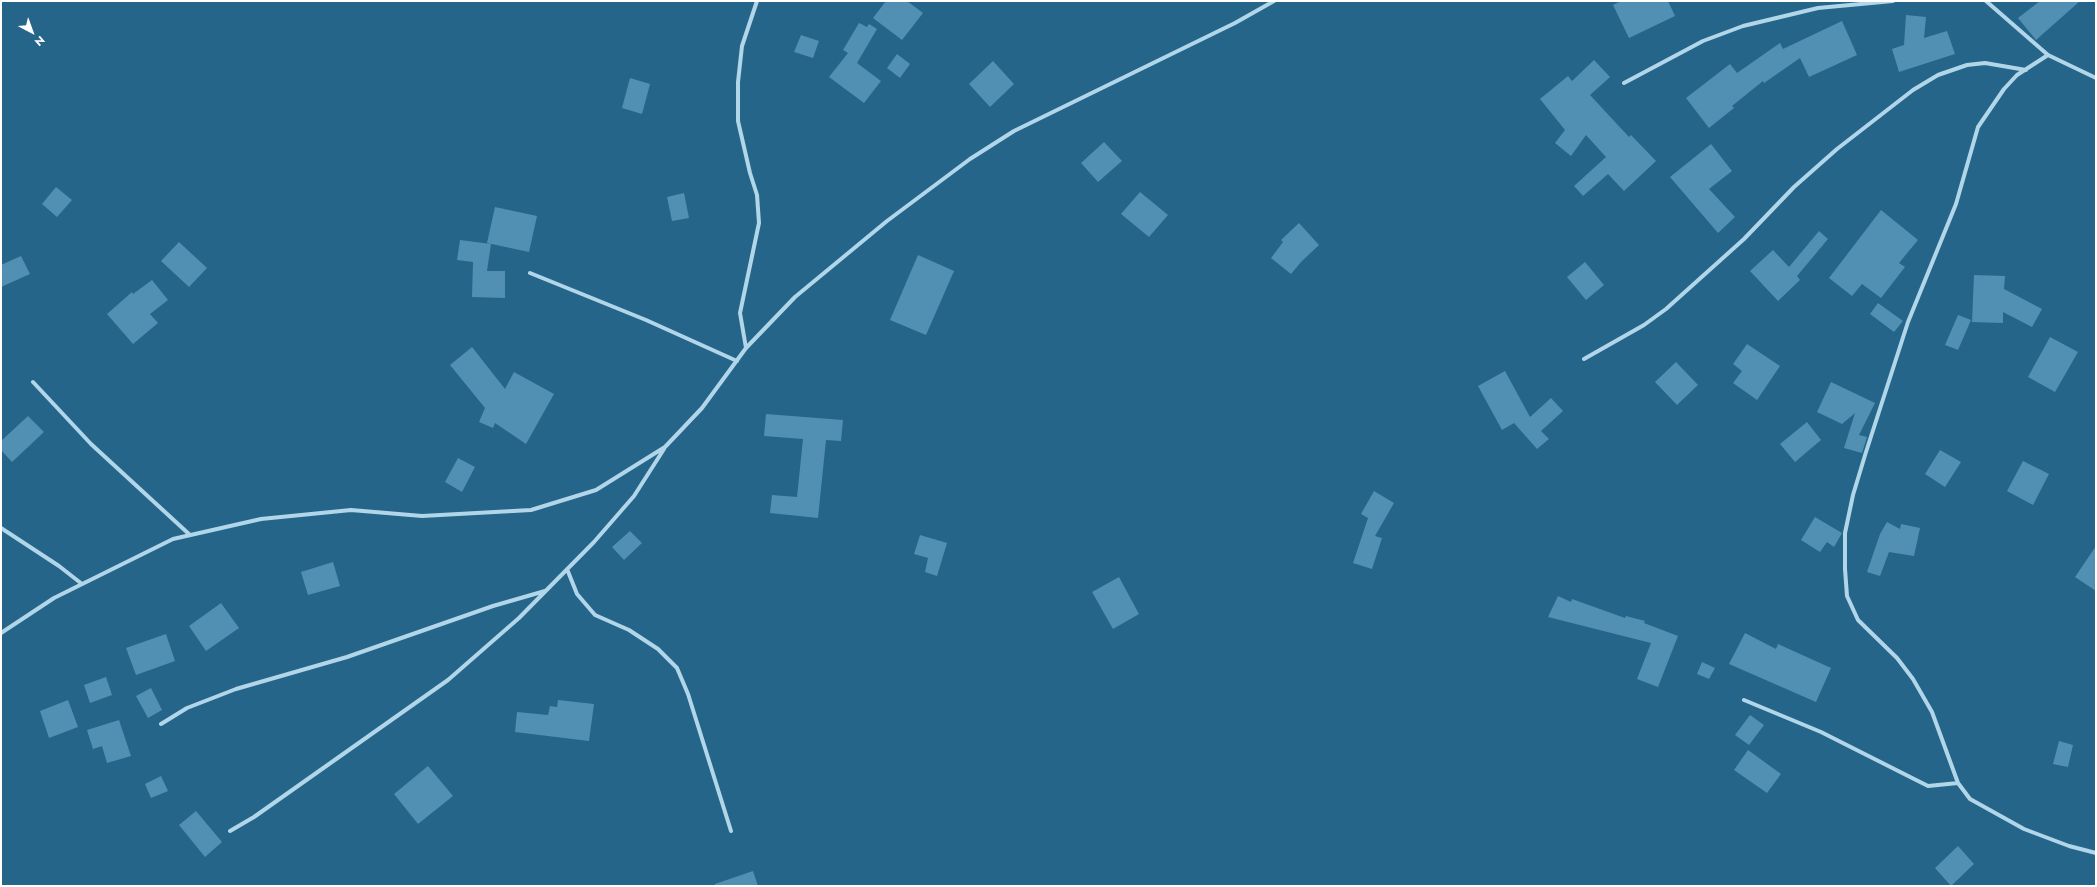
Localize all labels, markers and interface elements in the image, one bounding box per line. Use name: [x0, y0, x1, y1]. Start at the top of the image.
north arrow: [12, 12, 52, 52]
text: N: [31, 32, 48, 50]

